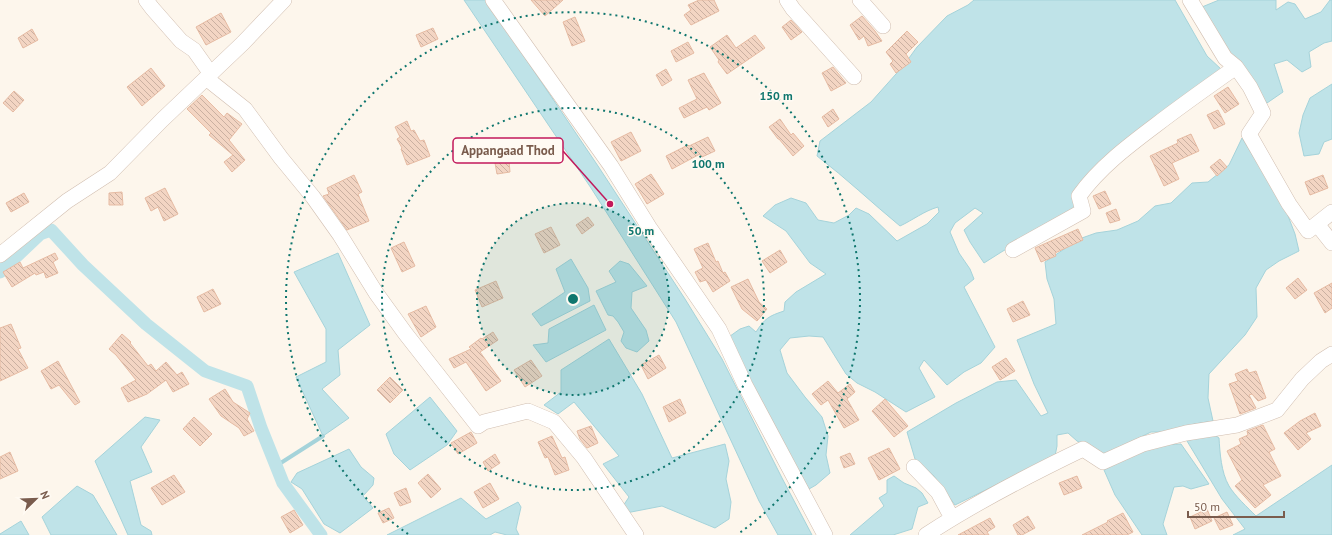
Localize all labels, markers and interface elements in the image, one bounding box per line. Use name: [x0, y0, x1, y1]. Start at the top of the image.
text: 150 m: [759, 88, 793, 103]
callout: Appangaad Thod: [453, 138, 563, 163]
text: Appangaad Thod: [461, 142, 555, 159]
text: 100 m: [691, 156, 725, 171]
text: 50 m: [628, 223, 654, 238]
centre of rings: [566, 292, 580, 306]
north arrow: [16, 479, 56, 519]
text: N: [37, 489, 53, 501]
scale bar: [1188, 493, 1284, 519]
text: 50 m: [1194, 499, 1220, 514]

